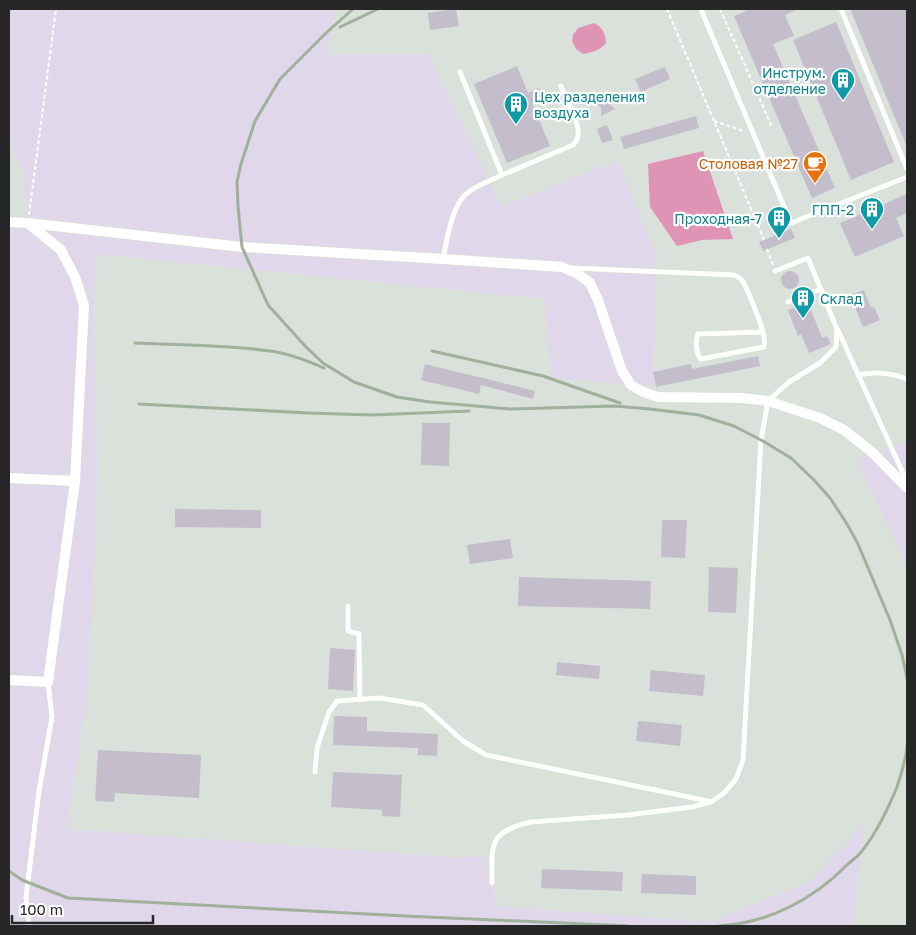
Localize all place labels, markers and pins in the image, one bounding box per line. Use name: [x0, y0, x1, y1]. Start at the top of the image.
place label: Инструм. отделение: [753, 64, 826, 97]
building icon: Инструм. отделение: [830, 67, 856, 101]
place label: Цех разделения воздуха: [534, 88, 645, 121]
building icon: Цех разделения воздуха: [503, 91, 529, 125]
cafe icon: Столовая №27: [802, 150, 828, 184]
place label: Столовая №27: [699, 155, 798, 172]
building icon: ГПП-2: [859, 196, 885, 230]
place label: ГПП-2: [812, 201, 854, 218]
building icon: Проходная-7: [766, 205, 792, 239]
place label: Проходная-7: [674, 210, 762, 227]
building icon: Склад: [790, 285, 816, 319]
place label: Склад: [820, 290, 863, 307]

